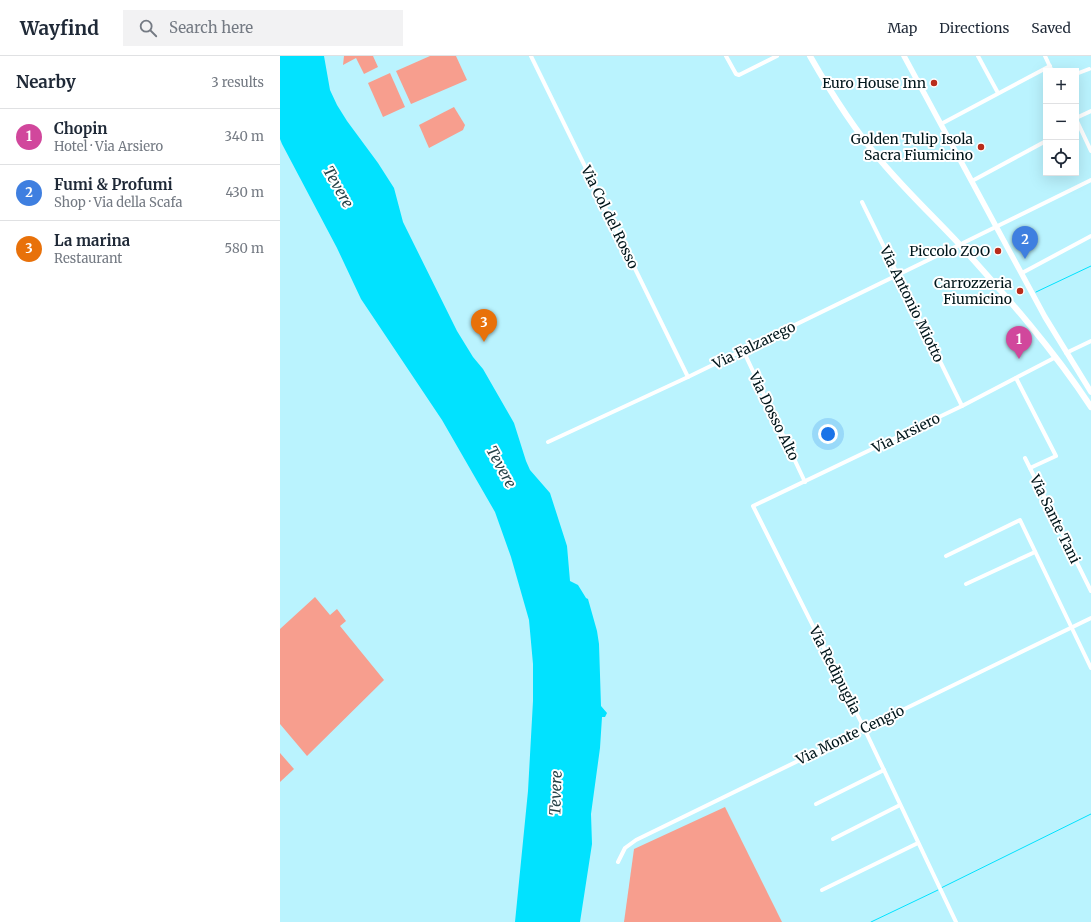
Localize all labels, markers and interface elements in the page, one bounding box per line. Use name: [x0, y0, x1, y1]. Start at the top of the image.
search box: [123, 10, 403, 46]
text: Wayfind: [20, 16, 99, 40]
icon: search: [137, 17, 159, 39]
text: Search here: [169, 18, 253, 37]
text: Map: [887, 19, 917, 37]
text: Directions: [939, 19, 1009, 37]
text: Saved: [1031, 19, 1071, 37]
map controls: [1043, 68, 1079, 176]
button: +: [1043, 68, 1079, 104]
text: Nearby: [16, 71, 76, 93]
text: 3 results: [211, 74, 264, 91]
place label: Euro House Inn: [822, 74, 926, 92]
marker: Euro House Inn: [929, 78, 939, 88]
button: −: [1043, 104, 1079, 140]
text: Chopin: [54, 119, 107, 138]
text: 1: [26, 128, 32, 145]
text: 340 m: [225, 128, 264, 145]
place label: Golden Tulip Isola Sacra Fiumicino: [851, 130, 973, 164]
text: Hotel · Via Arsiero: [54, 138, 163, 155]
button: locate: [1043, 140, 1079, 176]
marker: Golden Tulip Isola Sacra Fiumicino: [976, 142, 986, 152]
water label: Tevere: [319, 162, 358, 211]
street label: Via Col del Rosso: [577, 162, 643, 271]
text: Fumi & Profumi: [54, 175, 173, 194]
text: 2: [25, 184, 33, 201]
text: 430 m: [225, 184, 264, 201]
text: Shop · Via della Scafa: [54, 194, 182, 211]
pin: 2: [1012, 226, 1038, 259]
text: La marina: [54, 231, 130, 250]
text: 3: [25, 240, 33, 257]
text: 580 m: [225, 240, 264, 257]
street label: Via Antonio Miotto: [876, 242, 948, 365]
place label: Piccolo ZOO: [909, 242, 990, 260]
marker: Piccolo ZOO: [993, 246, 1003, 256]
text: Restaurant: [54, 250, 122, 267]
place label: Carrozzeria Fiumicino: [934, 274, 1012, 308]
marker: Carrozzeria Fiumicino: [1015, 286, 1025, 296]
pin: 3: [471, 309, 497, 342]
street label: Via Falzarego: [709, 317, 798, 373]
pin: 1: [1006, 326, 1032, 359]
street label: Via Dosso Alto: [744, 368, 803, 463]
street label: Via Arsiero: [868, 409, 943, 458]
your location: [818, 424, 838, 444]
water label: Tevere: [482, 442, 521, 491]
street label: Via Sante Tani: [1025, 471, 1084, 567]
street label: Via Redipuglia: [805, 622, 865, 718]
street label: Via Monte Cengio: [792, 701, 907, 769]
water label: Tevere: [545, 770, 566, 816]

